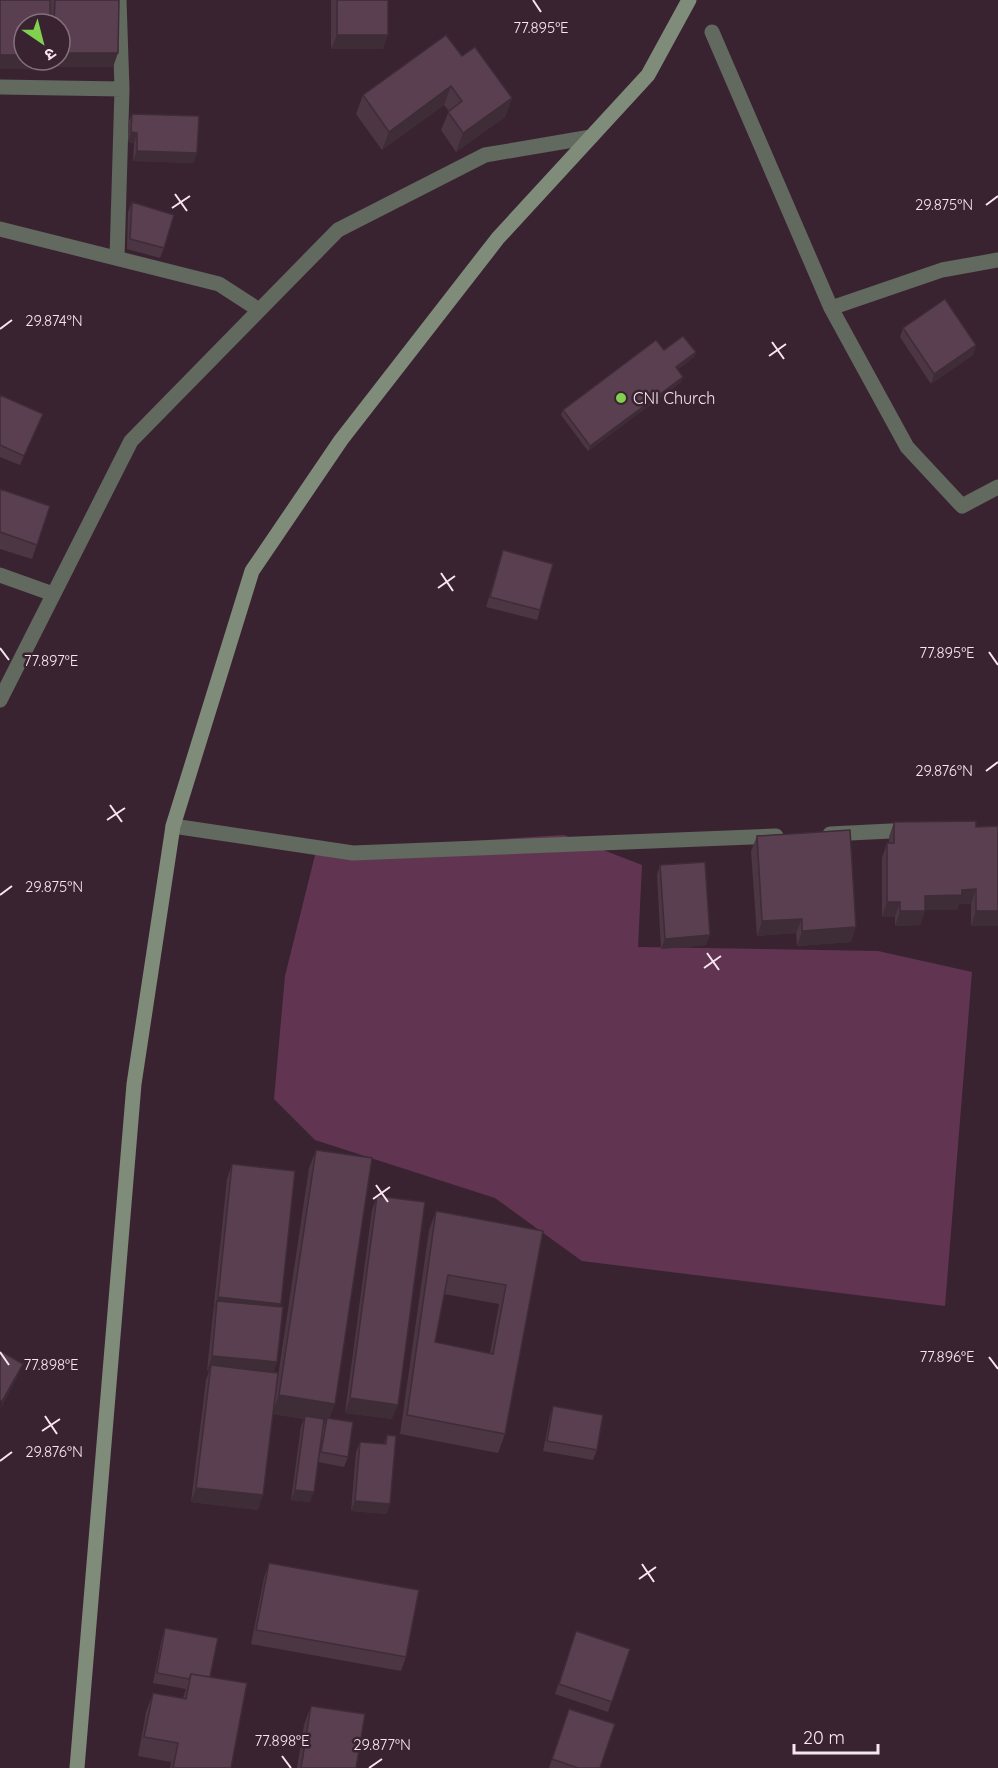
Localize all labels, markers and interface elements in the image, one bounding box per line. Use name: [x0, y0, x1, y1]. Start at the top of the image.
north arrow: [12, 12, 72, 72]
text: 77.895°E: [513, 18, 569, 37]
text: उ: [41, 43, 60, 66]
text: 29.875°N: [915, 195, 973, 214]
text: 29.874°N: [25, 311, 83, 330]
place label: CNI Church: [633, 388, 715, 408]
marker: CNI Church: [614, 391, 628, 405]
text: 77.895°E: [919, 643, 975, 662]
text: 77.897°E: [24, 651, 78, 670]
text: 29.876°N: [915, 761, 973, 780]
text: 29.875°N: [25, 877, 83, 896]
text: 77.896°E: [919, 1347, 975, 1366]
text: 77.898°E: [23, 1355, 79, 1374]
text: 29.876°N: [25, 1442, 83, 1461]
scale bar: [794, 1717, 878, 1755]
text: 20 m: [803, 1726, 845, 1749]
text: 77.898°E: [254, 1731, 310, 1750]
text: 29.877°N: [353, 1735, 411, 1754]

